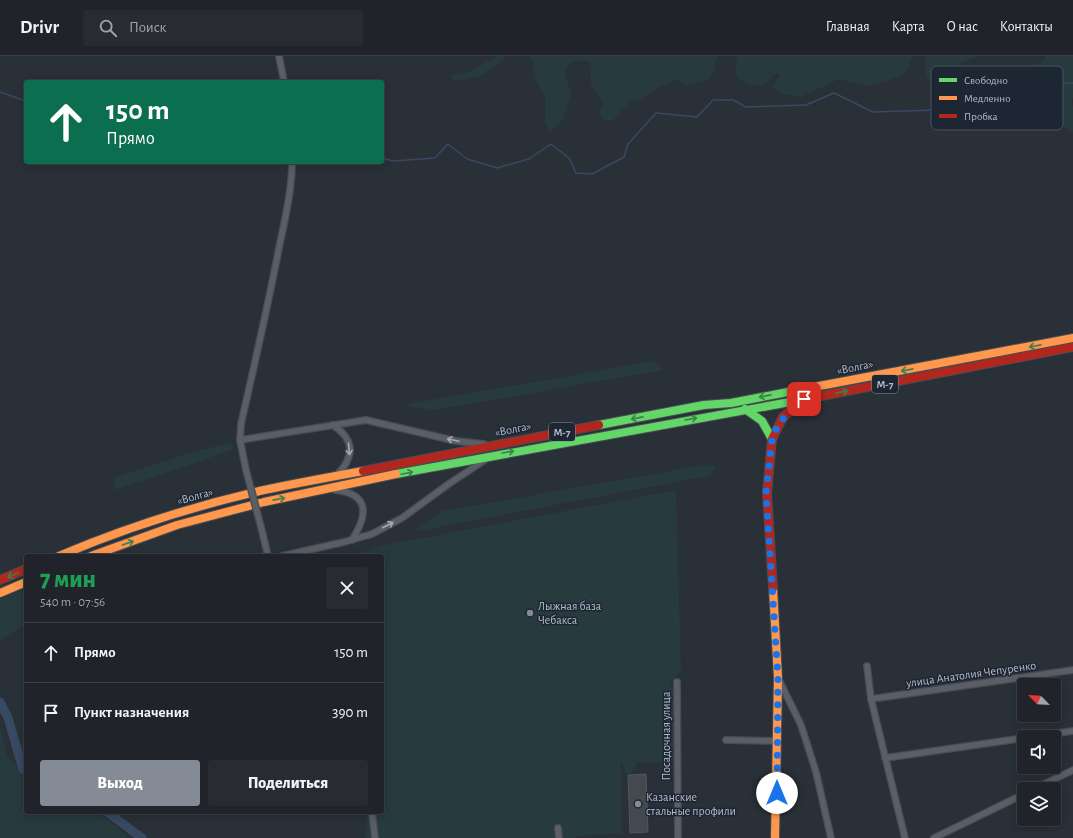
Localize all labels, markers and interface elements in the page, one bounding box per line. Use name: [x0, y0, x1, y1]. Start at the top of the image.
search box: [83, 10, 363, 46]
icon: search: [97, 17, 119, 39]
text: Drivr: [20, 18, 59, 37]
text: Поиск: [129, 20, 167, 35]
text: Главная: [826, 20, 870, 34]
text: Карта: [892, 20, 925, 34]
text: О нас: [947, 20, 978, 34]
text: Контакты: [1000, 20, 1053, 34]
legend: [931, 66, 1063, 130]
text: Свободно: [964, 75, 1008, 86]
text: Медленно: [964, 93, 1011, 104]
icon: ahead: [40, 96, 92, 148]
text: 150 m: [106, 97, 170, 125]
text: Пробка: [964, 111, 997, 122]
text: Прямо: [106, 130, 155, 148]
one-way arrow: [1029, 342, 1042, 350]
street label: «Волга»: [836, 358, 875, 376]
one-way arrow: [901, 366, 914, 374]
road number: М-7: [872, 375, 898, 393]
pin: [787, 382, 821, 416]
one-way arrow: [836, 387, 849, 395]
icon: arrive: [793, 388, 815, 410]
one-way arrow: [759, 393, 772, 401]
one-way arrow: [631, 414, 644, 422]
one-way arrow: [684, 414, 697, 422]
street label: «Волга»: [494, 420, 533, 438]
road number: М-7: [549, 423, 575, 441]
one-way arrow: [447, 436, 460, 444]
one-way arrow: [345, 442, 353, 455]
one-way arrow: [501, 448, 514, 456]
one-way arrow: [400, 468, 413, 476]
street label: «Волга»: [176, 485, 215, 507]
one-way arrow: [273, 495, 286, 503]
one-way arrow: [382, 521, 394, 529]
one-way arrow: [121, 538, 133, 546]
button: close: [326, 567, 368, 609]
text: 7 мин: [40, 568, 96, 592]
one-way arrow: [7, 571, 19, 579]
text: 540 m · 07:56: [40, 596, 105, 609]
place label: Лыжная база Чебакса: [538, 600, 602, 626]
marker: Лыжная база Чебакса: [525, 608, 535, 618]
icon: ahead: [40, 642, 62, 664]
text: Прямо: [74, 645, 116, 660]
text: 150 m: [334, 645, 368, 660]
street label: улица Анатолия Чепуренко: [904, 659, 1037, 690]
north arrow: [1017, 678, 1061, 722]
map controls: [1017, 678, 1061, 826]
street label: Посадочная улица: [660, 691, 673, 780]
icon: arrive: [40, 702, 62, 724]
text: Пункт назначения: [74, 705, 189, 720]
text: 390 m: [332, 705, 368, 720]
button: sound: [1017, 730, 1061, 774]
button: Выход: [40, 760, 200, 806]
button: Поделиться: [208, 760, 368, 806]
position arrow: [756, 772, 798, 814]
button: layers: [1017, 782, 1061, 826]
place label: Казанские стальные профили: [646, 791, 736, 817]
marker: Казанские стальные профили: [633, 799, 643, 809]

